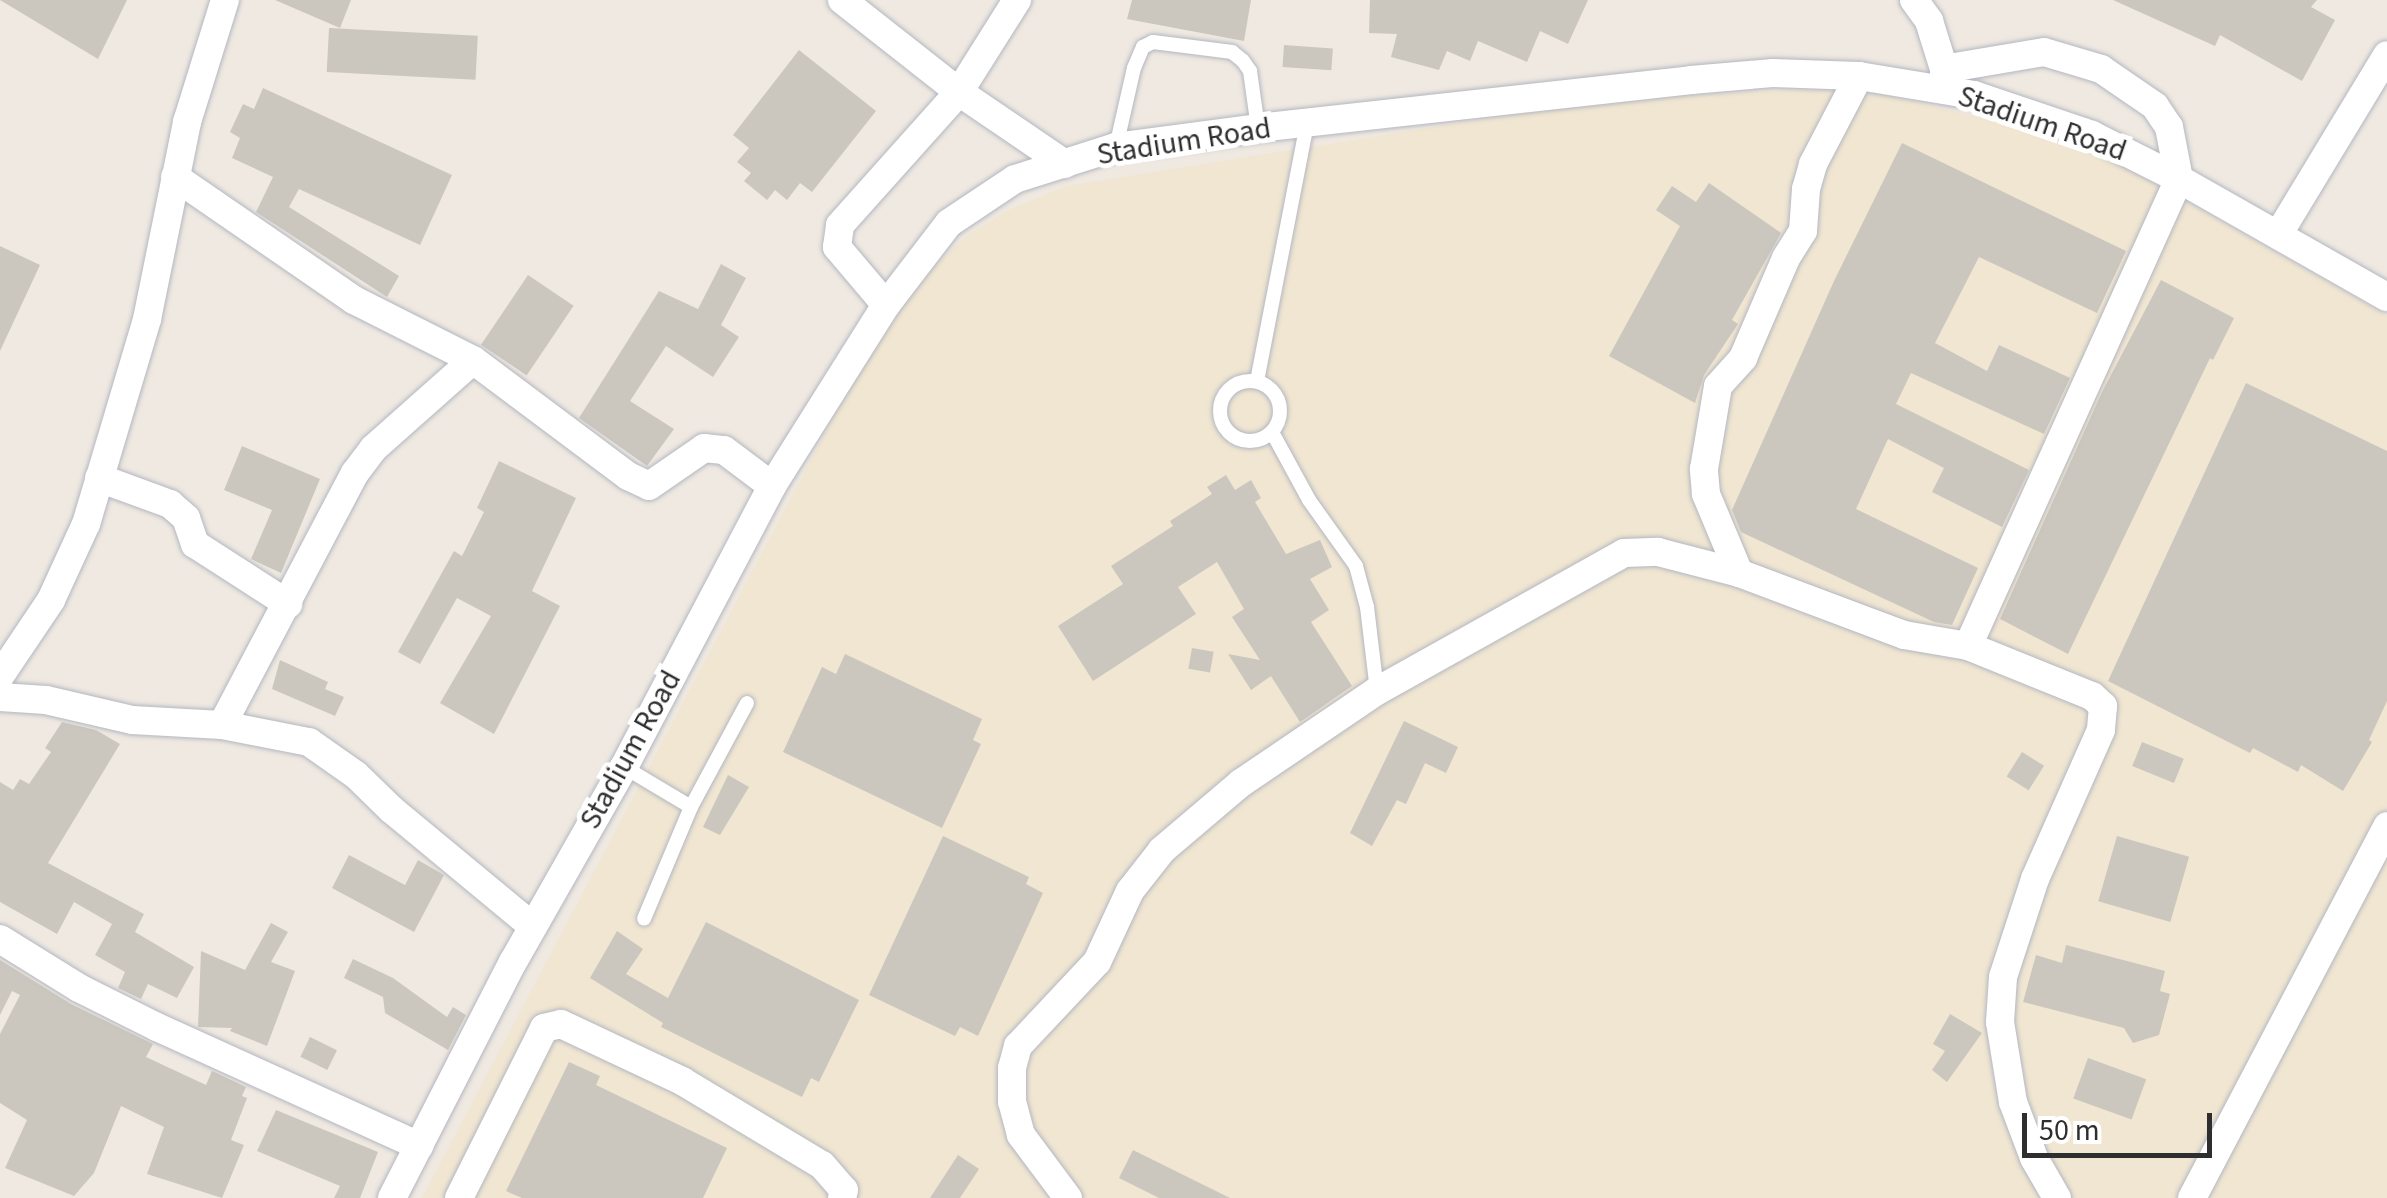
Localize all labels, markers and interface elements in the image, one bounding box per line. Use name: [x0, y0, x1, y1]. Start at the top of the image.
street label: Stadium Road: [1953, 78, 2131, 170]
street label: Stadium Road: [1094, 110, 1274, 174]
street label: Stadium Road: [573, 665, 689, 835]
scale bar: [2027, 1093, 2217, 1155]
text: 50 m: [2039, 1109, 2100, 1152]

